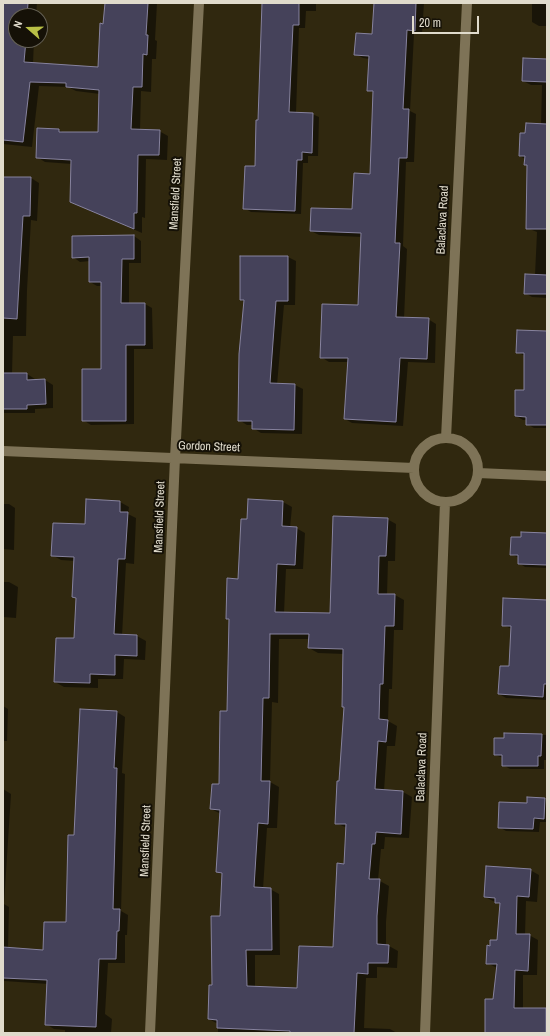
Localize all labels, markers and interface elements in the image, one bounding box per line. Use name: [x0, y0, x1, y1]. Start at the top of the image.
north arrow: [8, 8, 48, 48]
scale bar: [414, 8, 481, 34]
text: 20 m: [419, 15, 441, 31]
text: N: [10, 19, 25, 30]
street label: Mansfield Street: [167, 158, 185, 230]
street label: Balaclava Road: [434, 185, 452, 255]
street label: Gordon Street: [178, 439, 240, 455]
street label: Mansfield Street: [152, 481, 168, 553]
street label: Balaclava Road: [414, 732, 430, 802]
street label: Mansfield Street: [138, 805, 154, 877]

